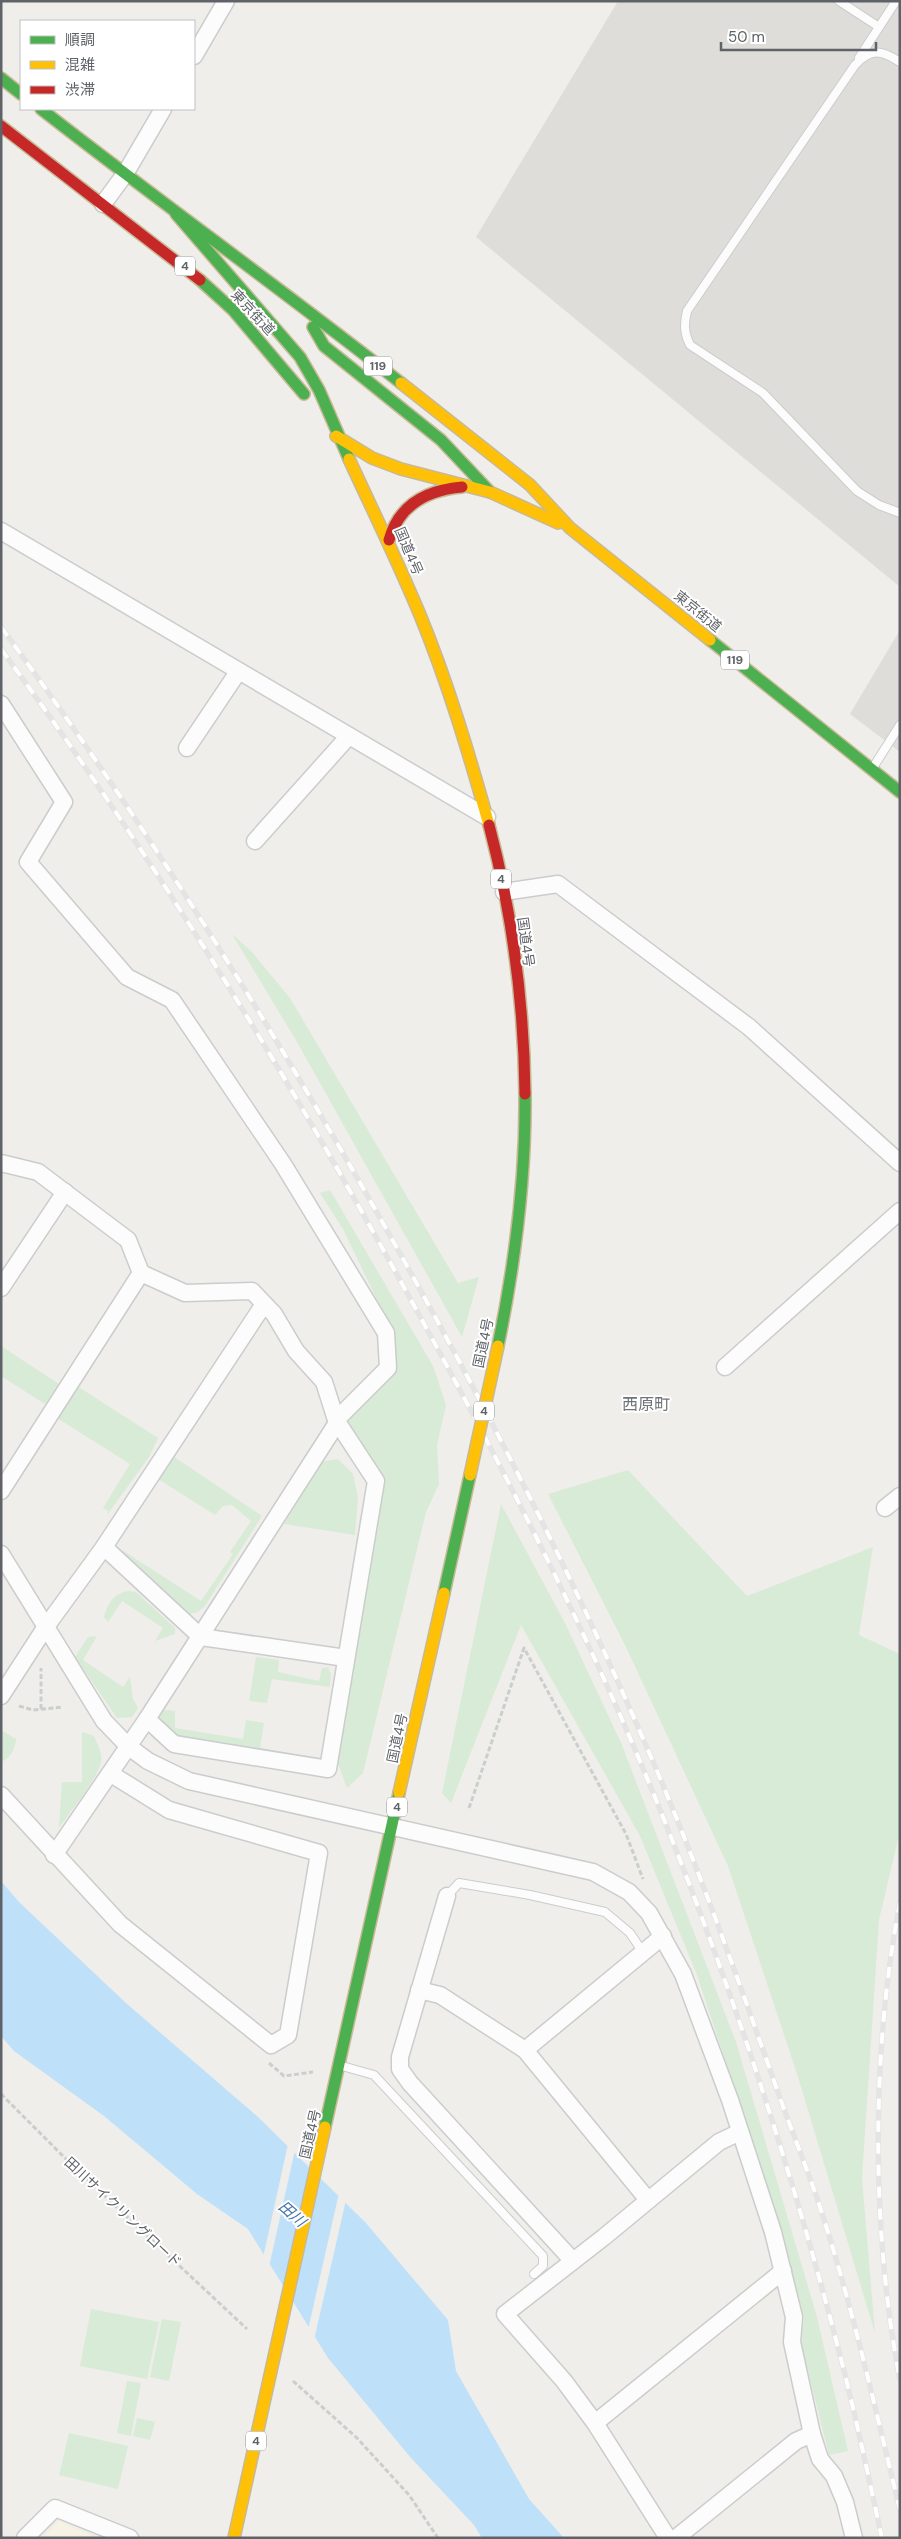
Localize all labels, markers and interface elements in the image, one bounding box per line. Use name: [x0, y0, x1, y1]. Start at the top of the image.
legend: [20, 20, 195, 110]
scale bar: [721, 20, 876, 52]
text: 50 m: [728, 27, 765, 47]
text: 順調: [65, 30, 95, 50]
text: 混雑: [65, 55, 95, 75]
text: 渋滞: [65, 80, 95, 100]
road number: 4: [175, 256, 195, 276]
street label: 東京街道: [227, 285, 279, 339]
road number: 119: [364, 356, 392, 376]
street label: 国道4号: [391, 524, 427, 578]
street label: 東京街道: [671, 586, 725, 636]
road number: 119: [721, 650, 749, 670]
road number: 4: [491, 870, 511, 889]
street label: 国道4号: [514, 916, 538, 968]
street label: 国道4号: [469, 1316, 497, 1370]
district label: 西原町: [622, 1394, 670, 1415]
road number: 4: [474, 1402, 494, 1420]
street label: 国道4号: [383, 1711, 411, 1765]
road number: 4: [387, 1798, 407, 1816]
street label: 国道4号: [296, 2107, 324, 2161]
street label: 田川サイクリングロード: [61, 2153, 185, 2271]
water label: 田川: [274, 2197, 311, 2233]
road number: 4: [246, 2432, 266, 2450]

